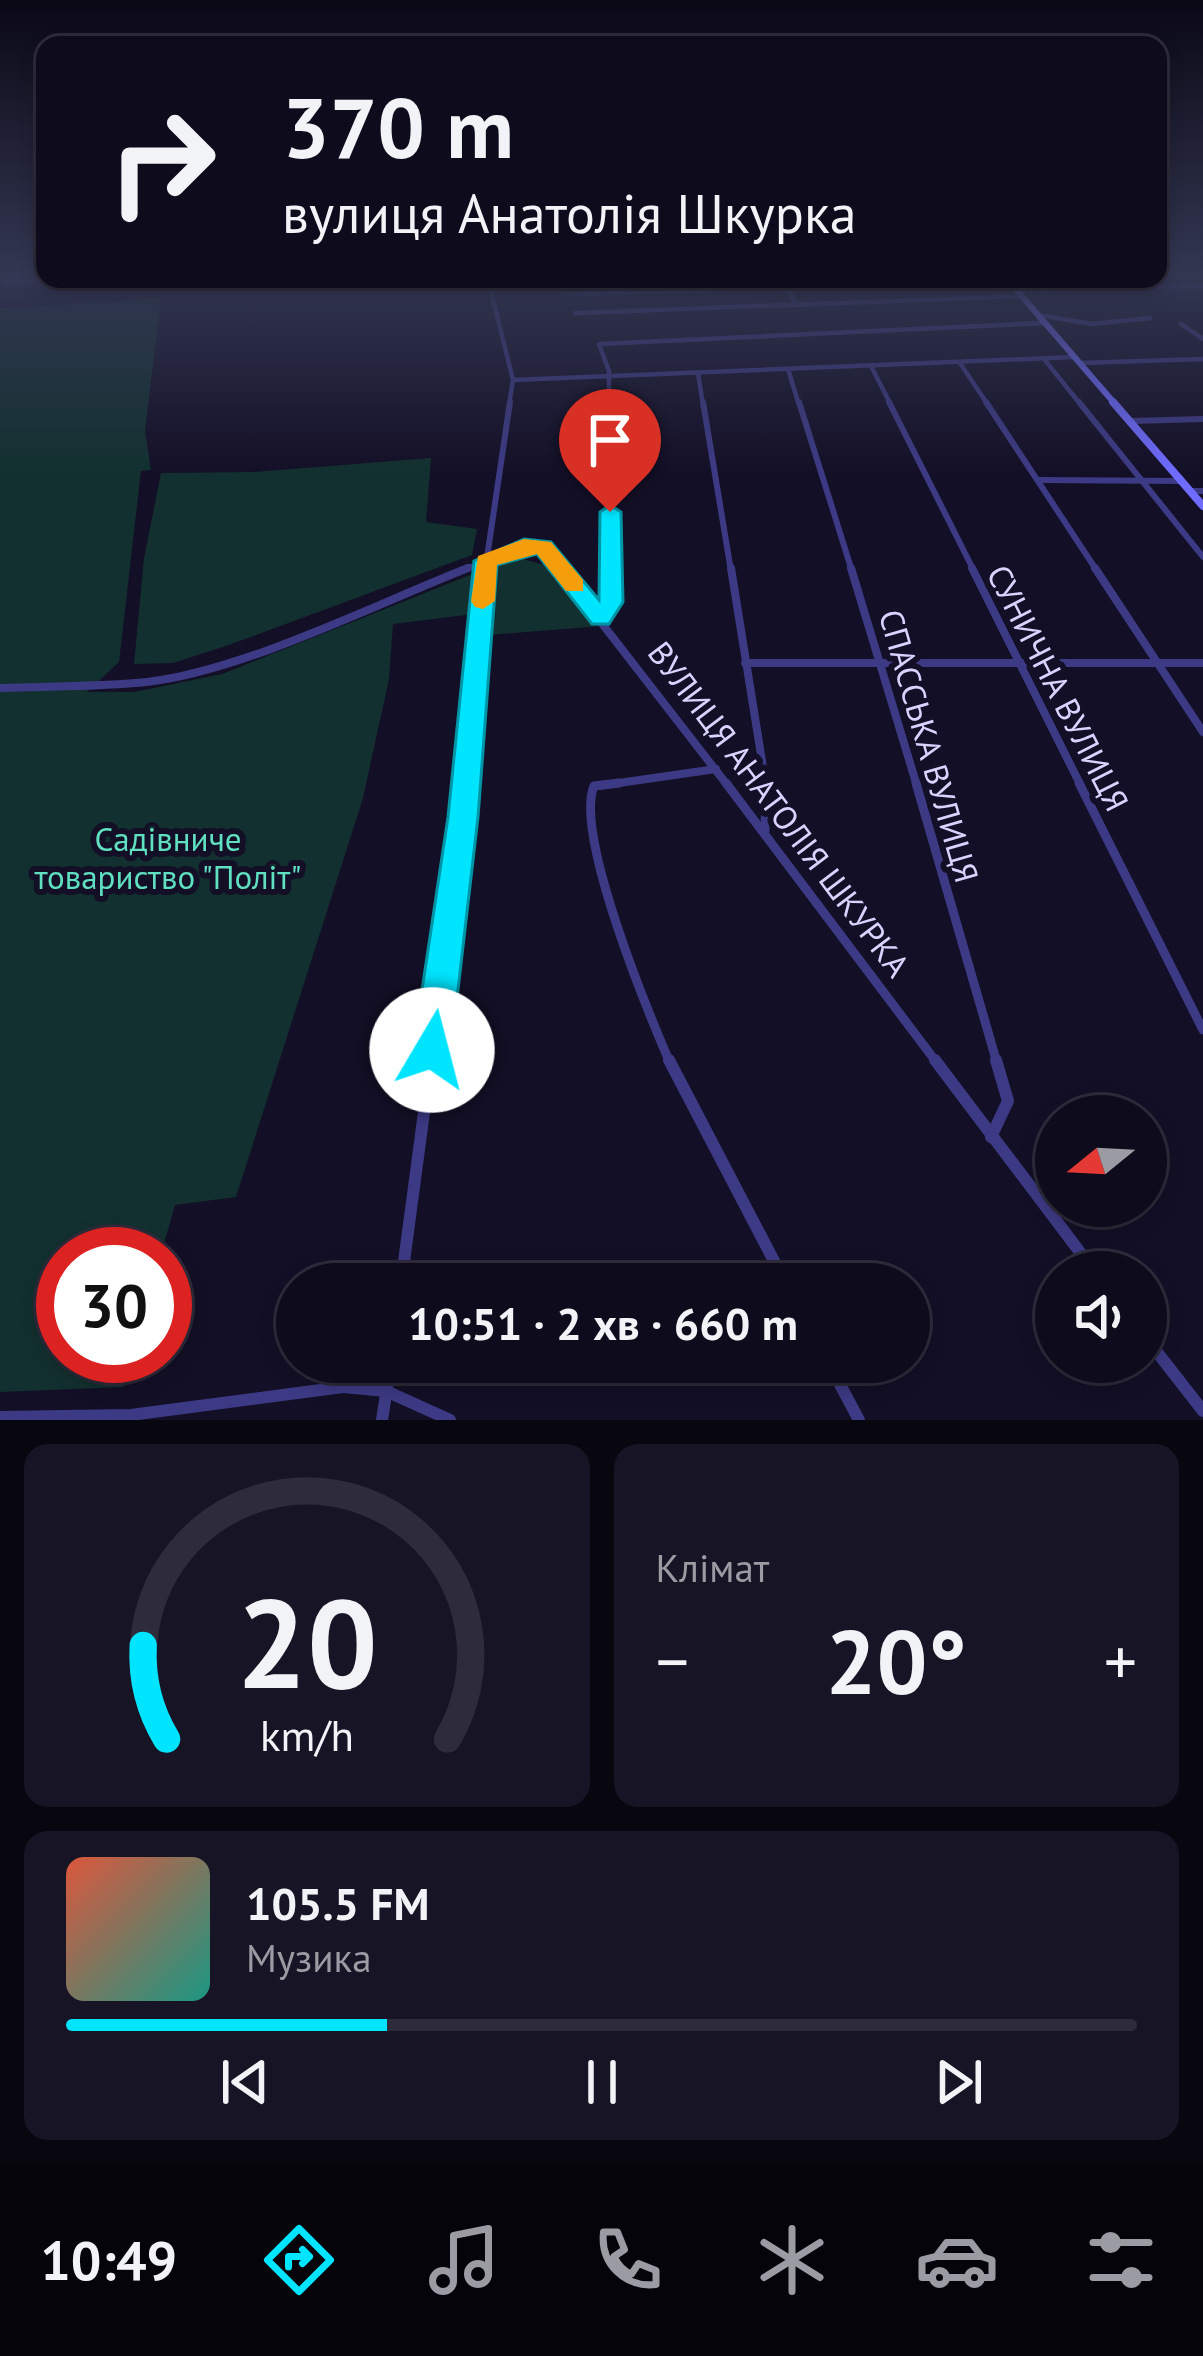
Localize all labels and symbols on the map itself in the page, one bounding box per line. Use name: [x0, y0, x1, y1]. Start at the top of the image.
pin: [559, 389, 661, 512]
street label: СУНИЧНА ВУЛИЦЯ: [978, 557, 1139, 818]
street label: СПАССЬКА ВУЛИЦЯ: [870, 604, 989, 887]
street label: ВУЛИЦЯ АНАТОЛІЯ ШКУРКА: [639, 632, 920, 986]
park label: Садівниче товариство "Політ": [34, 817, 302, 898]
position arrow: [369, 987, 495, 1113]
north arrow: [1035, 1095, 1167, 1227]
speed limit sign: 30: [36, 1227, 192, 1383]

